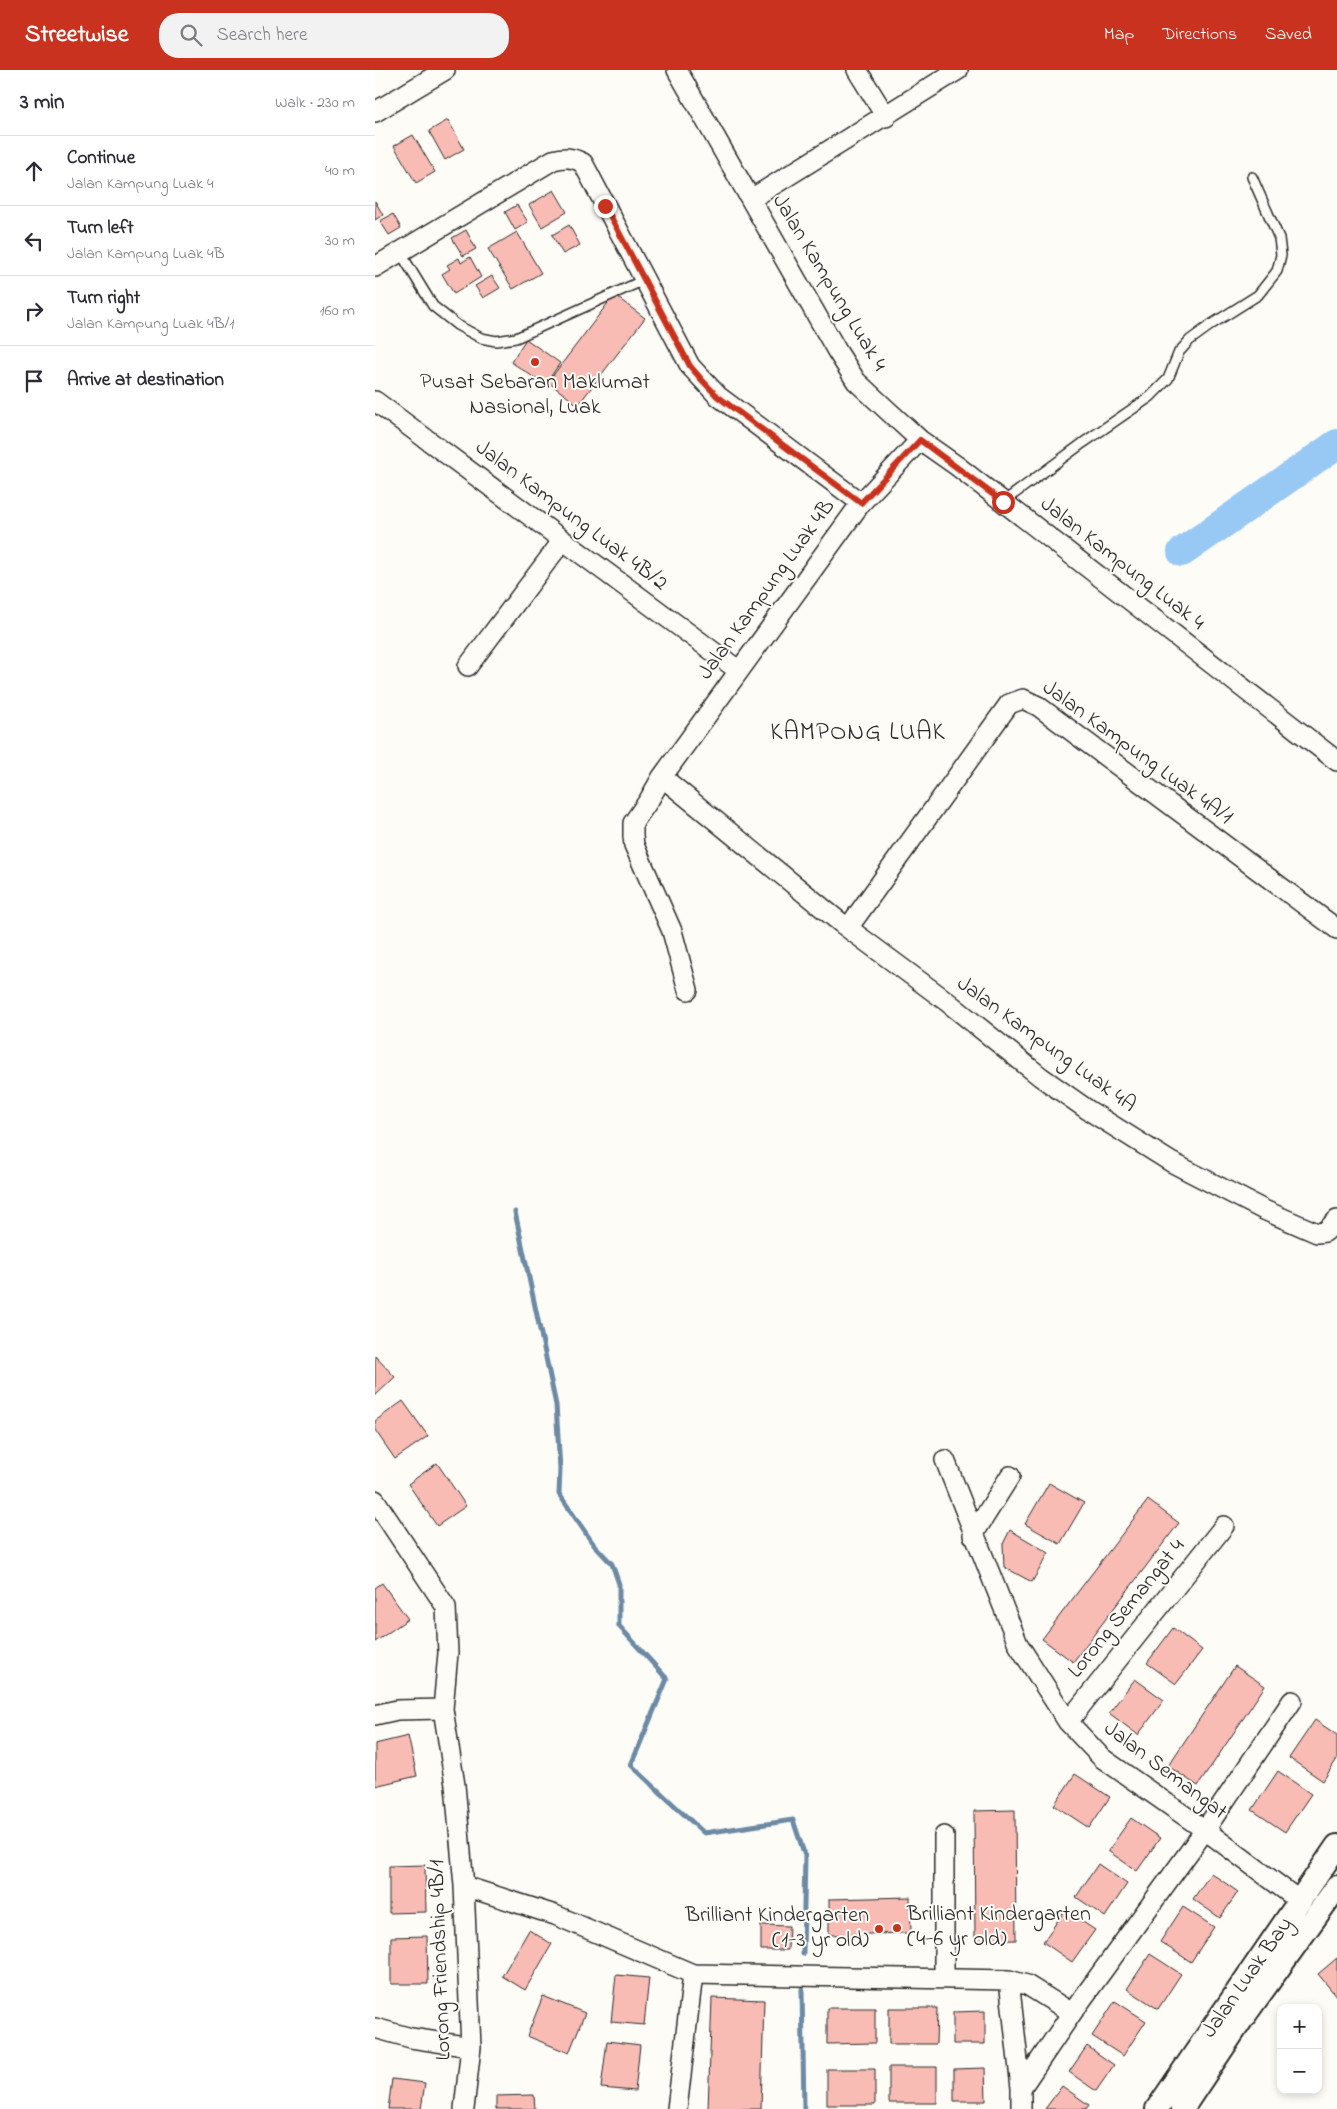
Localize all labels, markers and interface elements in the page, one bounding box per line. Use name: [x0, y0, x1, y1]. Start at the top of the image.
search box: [159, 13, 509, 58]
text: Streetwise: [25, 18, 129, 53]
icon: search: [177, 21, 205, 49]
text: Search here: [217, 22, 308, 49]
text: Map: [1104, 22, 1134, 48]
text: Directions: [1162, 22, 1237, 48]
text: Saved: [1265, 22, 1312, 48]
text: 3 min: [20, 88, 64, 118]
text: Walk · 230 m: [275, 91, 355, 115]
text: Continue: [67, 145, 135, 172]
icon: ahead: [20, 157, 48, 185]
text: 40 m: [325, 159, 355, 183]
text: Jalan Kampung Luak 4: [67, 172, 214, 196]
street label: Jalan Kampung Luak 4: [763, 188, 895, 378]
route end: [594, 195, 617, 218]
text: Turn left: [67, 215, 134, 242]
icon: left: [20, 227, 48, 255]
text: 30 m: [325, 229, 355, 253]
text: Jalan Kampung Luak 4B: [67, 242, 224, 266]
text: Turn right: [67, 285, 140, 312]
icon: right: [20, 297, 48, 325]
text: 160 m: [320, 299, 355, 323]
text: Jalan Kampung Luak 4B/1: [67, 312, 234, 336]
marker: Pusat Sebaran Maklumat Nasional, Luak: [529, 356, 541, 368]
icon: arrive: [20, 367, 48, 395]
text: Arrive at destination: [67, 367, 224, 394]
place label: Pusat Sebaran Maklumat Nasional, Luak: [420, 367, 651, 424]
street label: Jalan Kampung Luak 4B/2: [467, 433, 674, 600]
street label: Jalan Kampung Luak 4: [1032, 489, 1211, 639]
route start: [992, 491, 1015, 514]
street label: Jalan Kampung Luak 4B: [690, 493, 844, 688]
street label: Jalan Kampung Luak 4A/1: [1034, 673, 1239, 834]
district label: KAMPONG LUAK: [770, 715, 946, 751]
street label: Jalan Kampung Luak 4A: [949, 969, 1142, 1122]
street label: Lorong Semangat 4: [1061, 1532, 1194, 1686]
street label: Jalan Semangat: [1096, 1714, 1234, 1829]
street label: Lorong Friendship 4B/1: [421, 1859, 462, 2061]
place label: Brilliant Kindergarten (4-6 yr old): [906, 1899, 1091, 1957]
place label: Brilliant Kindergarten (1-3 yr old): [684, 1900, 869, 1958]
street label: Jalan Luak Bay: [1194, 1911, 1302, 2046]
marker: Brilliant Kindergarten (4-6 yr old): [891, 1922, 903, 1934]
marker: Brilliant Kindergarten (1-3 yr old): [873, 1923, 885, 1935]
map controls: [1277, 2004, 1322, 2094]
button: +: [1277, 2004, 1322, 2049]
button: −: [1277, 2049, 1322, 2094]

